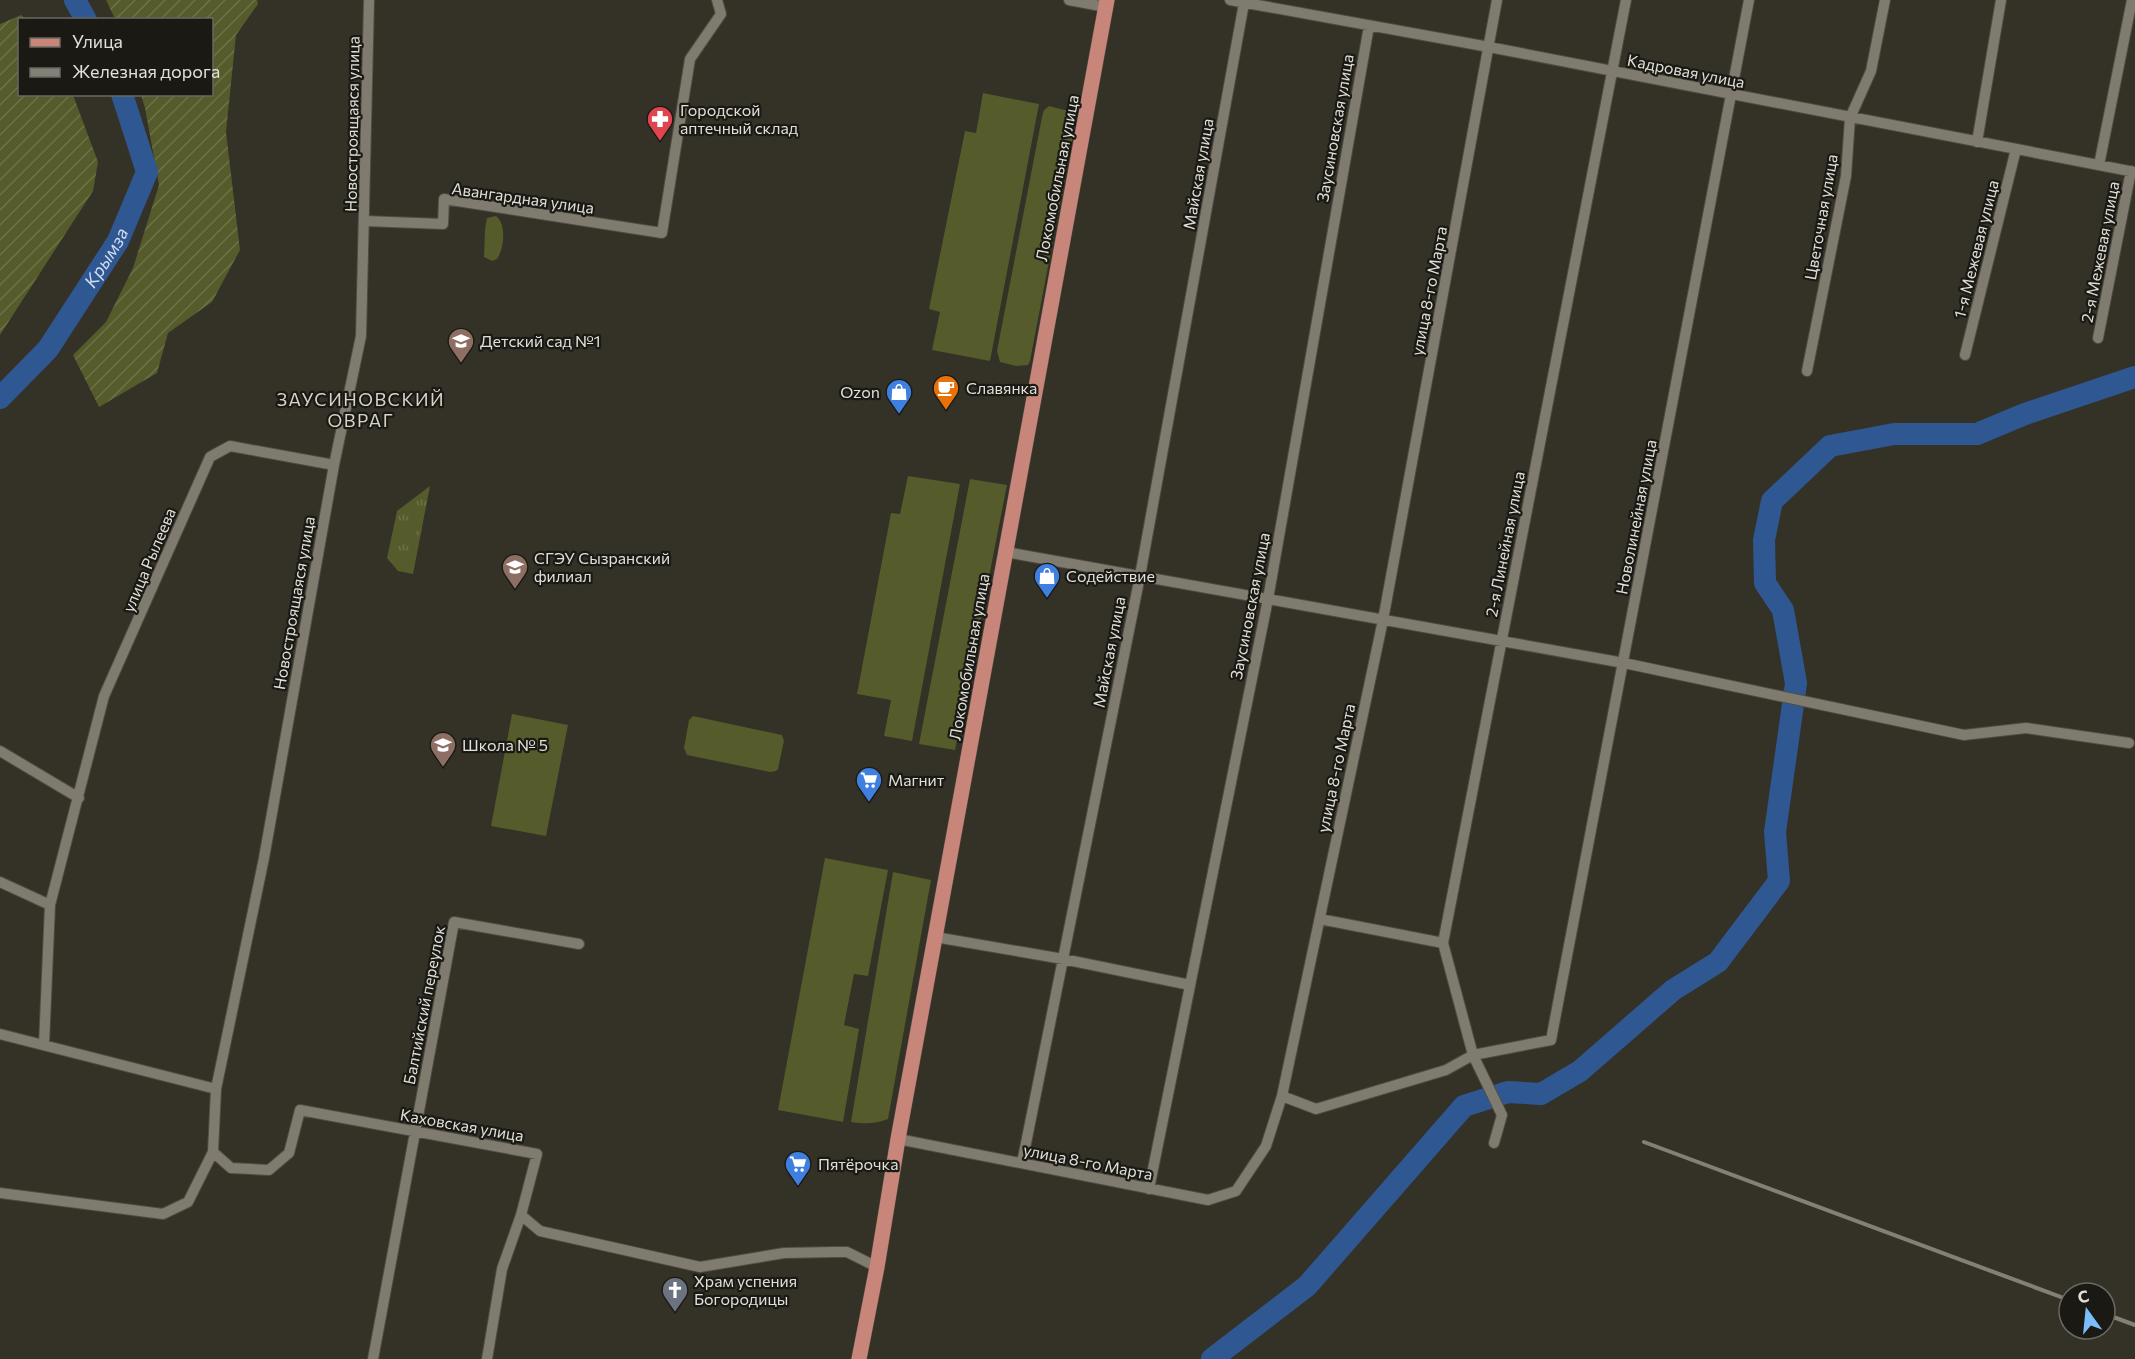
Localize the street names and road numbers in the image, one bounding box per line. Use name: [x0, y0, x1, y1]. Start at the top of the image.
street label: Новостроящаяся улица: [340, 36, 363, 212]
street label: Кадровая улица: [1626, 50, 1746, 91]
street label: Заусиновская улица: [1312, 53, 1357, 203]
street label: Локомобильная улица: [1031, 93, 1082, 263]
street label: Майская улица: [1178, 117, 1217, 231]
street label: Цветочная улица: [1800, 153, 1841, 281]
street label: Авангардная улица: [451, 178, 596, 217]
street label: 1-я Межевая улица: [1949, 178, 2002, 320]
street label: 2-я Межевая улица: [2076, 180, 2123, 324]
street label: улица 8-го Марта: [1407, 225, 1450, 357]
street label: Новолинейная улица: [1611, 438, 1660, 596]
street label: 2-я Линейная улица: [1481, 470, 1528, 618]
street label: улица Рылеева: [118, 505, 179, 615]
street label: Новостроящаяся улица: [269, 515, 318, 691]
street label: Заусиновская улица: [1226, 531, 1273, 681]
street label: Локомобильная улица: [944, 572, 993, 742]
street label: Майская улица: [1088, 595, 1129, 709]
street label: улица 8-го Марта: [1313, 702, 1358, 834]
street label: Балтийский переулок: [399, 923, 448, 1086]
street label: Каховская улица: [399, 1104, 525, 1145]
street label: улица 8-го Марта: [1022, 1140, 1154, 1183]

